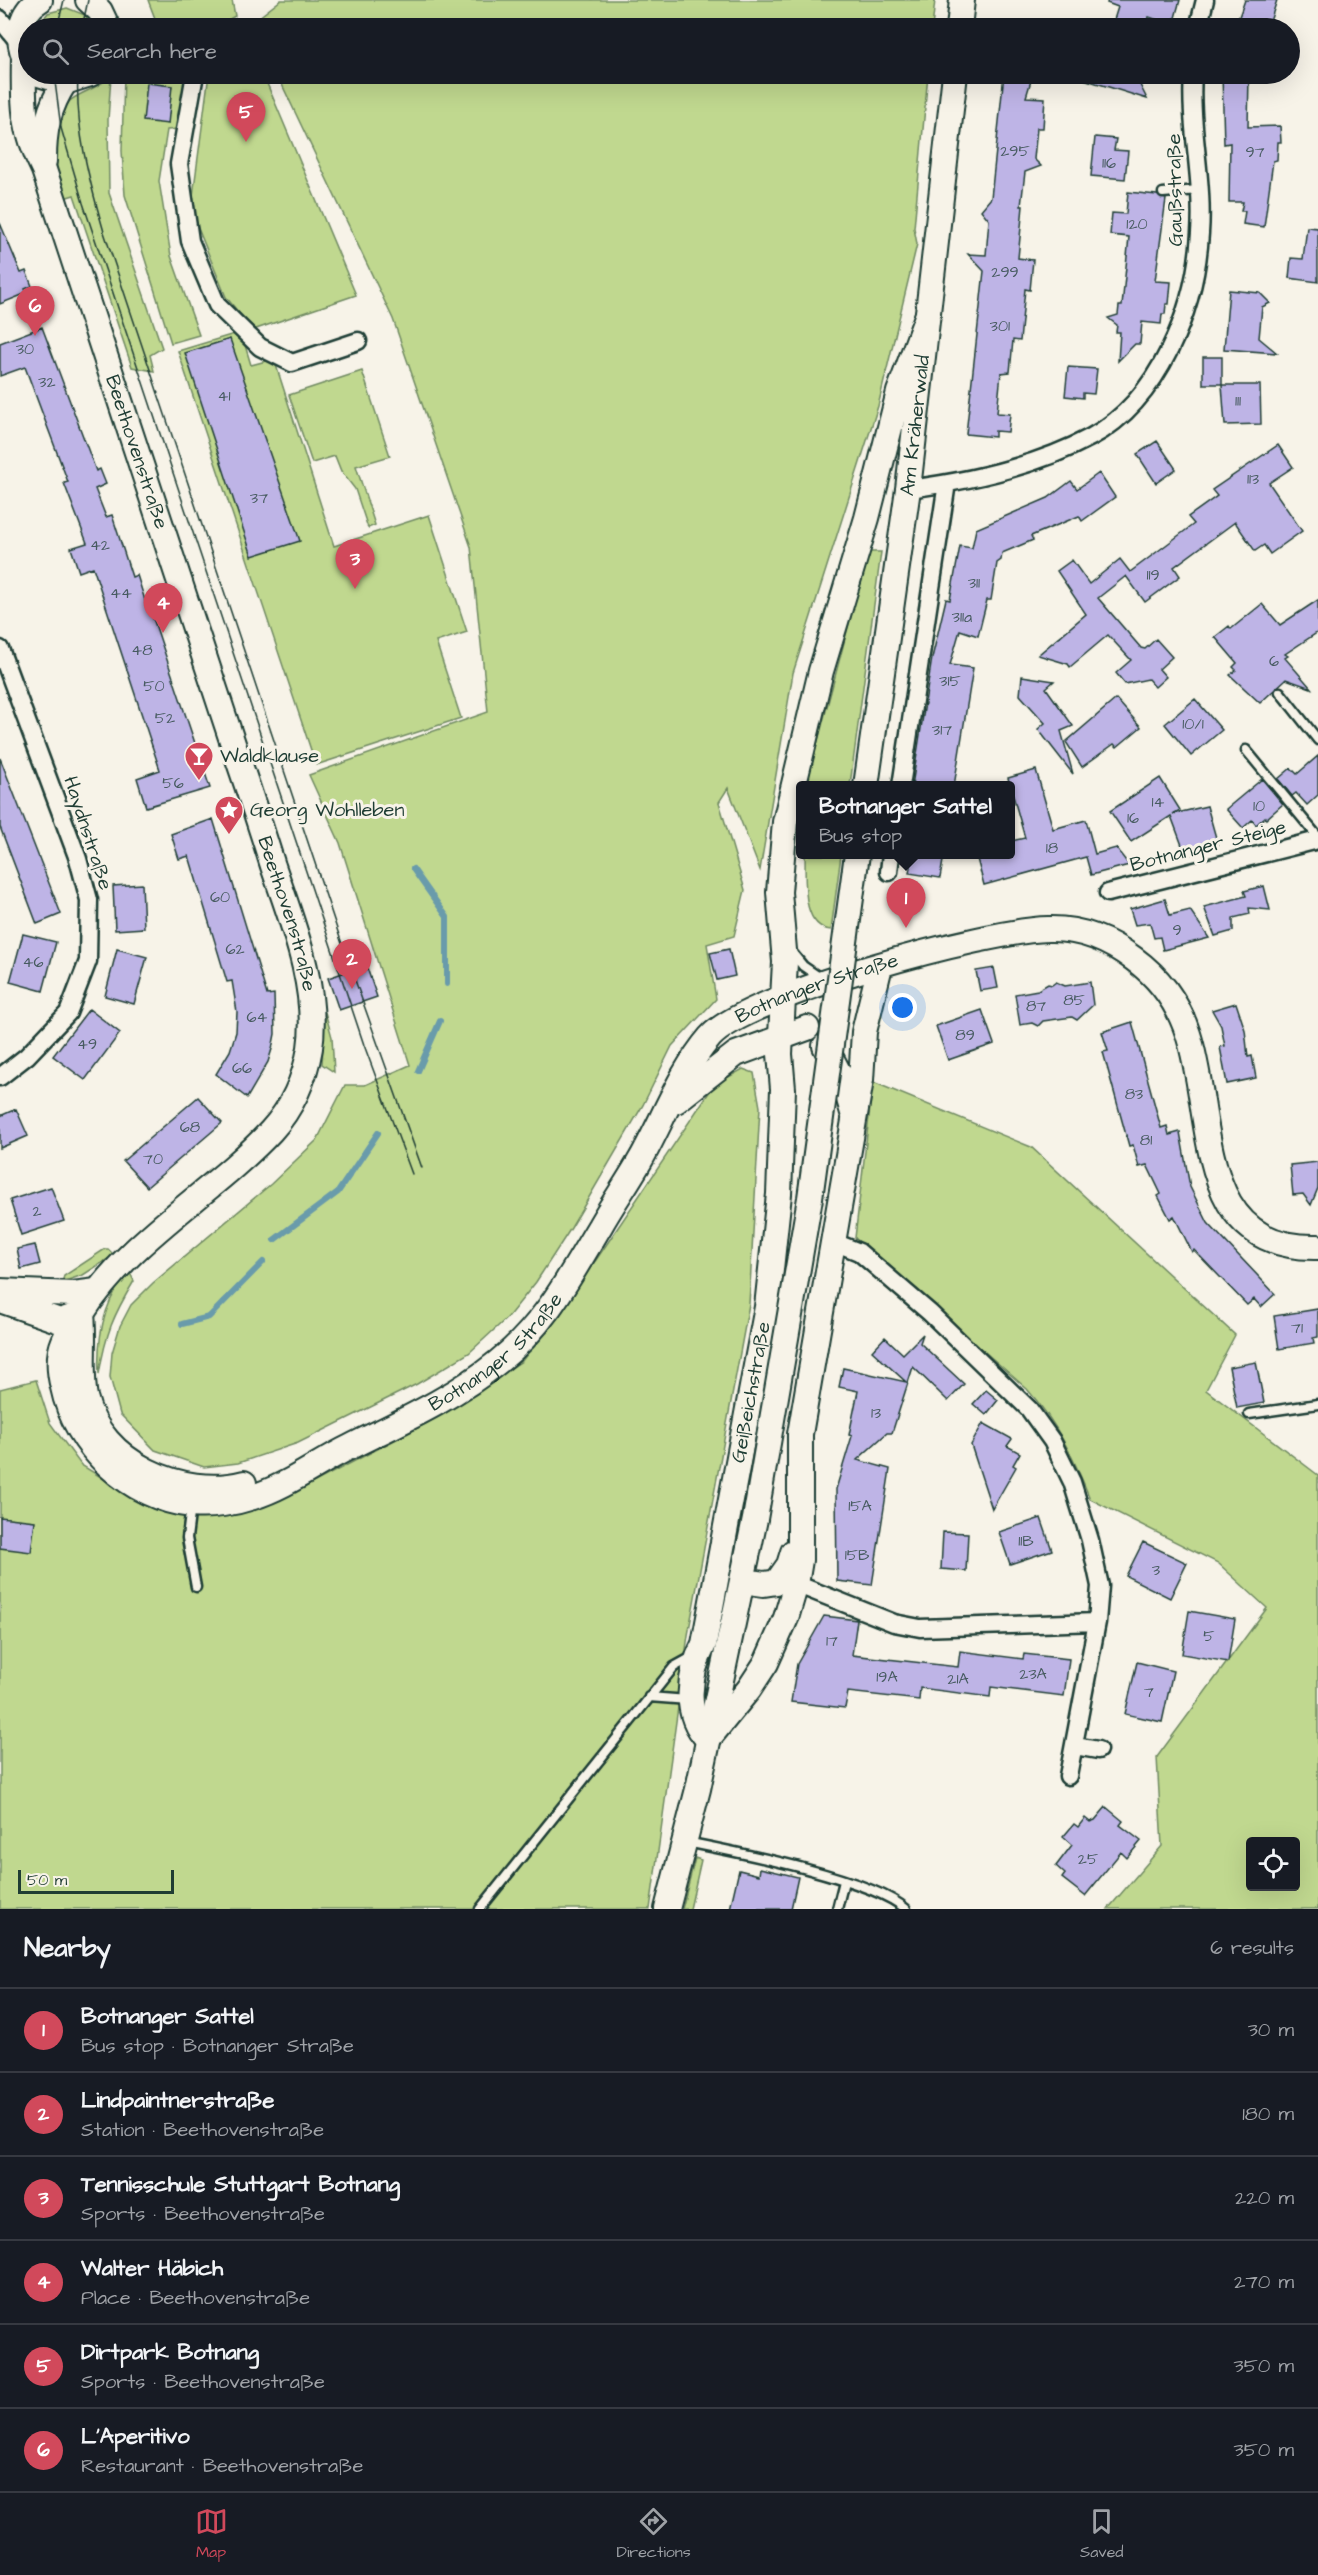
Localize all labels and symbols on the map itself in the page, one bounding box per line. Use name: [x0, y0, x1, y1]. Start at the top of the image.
pin: 5: [226, 92, 266, 142]
street label: Gaußstraße: [1160, 133, 1190, 247]
house number: 295: [1000, 140, 1030, 162]
house number: 97: [1246, 141, 1265, 163]
house number: 116: [1102, 152, 1116, 174]
house number: 120: [1126, 213, 1148, 235]
house number: 299: [991, 261, 1019, 283]
pin: 6: [15, 286, 54, 336]
house number: 301: [990, 315, 1010, 337]
house number: 30: [16, 338, 34, 360]
street label: Am Kräherwald: [893, 354, 937, 498]
house number: 32: [38, 371, 56, 393]
street label: Beethovenstraße: [98, 371, 175, 533]
house number: 41: [218, 385, 230, 407]
house number: 111: [1235, 390, 1241, 412]
house number: 113: [1247, 468, 1259, 490]
house number: 37: [250, 487, 268, 509]
house number: 42: [90, 534, 110, 556]
pin: 3: [336, 540, 374, 589]
house number: 119: [1146, 564, 1160, 586]
house number: 311: [968, 572, 980, 594]
house number: 44: [110, 582, 132, 604]
pin: 4: [144, 584, 182, 633]
house number: 311a: [952, 606, 972, 628]
house number: 48: [131, 639, 153, 661]
house number: 6: [1269, 650, 1279, 672]
house number: 315: [939, 670, 961, 692]
house number: 50: [143, 675, 165, 697]
house number: 52: [155, 707, 175, 729]
house number: 10/1: [1182, 713, 1204, 735]
house number: 317: [932, 719, 952, 741]
bar icon: Waldklause: [183, 740, 215, 782]
place label: Waldklause: [220, 742, 319, 770]
house number: 56: [162, 772, 184, 794]
street label: Haydnstraße: [56, 773, 120, 894]
house number: 14: [1152, 791, 1165, 813]
place icon: Georg Wohlleben: [213, 794, 245, 836]
house number: 10: [1253, 795, 1265, 817]
place label: Georg Wohlleben: [250, 796, 404, 825]
house number: 16: [1127, 807, 1139, 829]
street label: Botnanger Steige: [1127, 813, 1289, 880]
street label: Beethovenstraße: [250, 833, 323, 993]
house number: 18: [1046, 837, 1058, 859]
pin: 1: [886, 878, 926, 928]
house number: 60: [210, 886, 230, 908]
house number: 9: [1172, 919, 1182, 941]
house number: 62: [225, 938, 245, 960]
pin: 2: [332, 940, 372, 989]
street label: Botnanger Straße: [730, 946, 902, 1031]
house number: 46: [23, 951, 43, 973]
house number: 85: [1063, 989, 1086, 1011]
your location: [888, 993, 917, 1022]
house number: 87: [1026, 995, 1046, 1017]
house number: 64: [247, 1006, 268, 1028]
house number: 89: [955, 1024, 975, 1046]
house number: 49: [77, 1033, 97, 1055]
house number: 66: [232, 1057, 252, 1079]
house number: 83: [1125, 1083, 1143, 1105]
house number: 68: [180, 1116, 200, 1138]
house number: 81: [1140, 1129, 1152, 1151]
house number: 70: [143, 1148, 163, 1170]
house number: 2: [32, 1200, 42, 1222]
street label: Botnanger Straße: [424, 1287, 570, 1419]
house number: 71: [1291, 1317, 1303, 1339]
street label: Geißeichstraße: [724, 1319, 778, 1465]
house number: 13: [871, 1402, 881, 1424]
house number: 15A: [848, 1495, 872, 1517]
house number: 11B: [1018, 1530, 1034, 1552]
house number: 15B: [845, 1544, 870, 1566]
house number: 3: [1152, 1559, 1160, 1581]
house number: 5: [1203, 1625, 1215, 1647]
house number: 17: [826, 1630, 838, 1652]
house number: 23A: [1019, 1663, 1047, 1685]
house number: 19A: [876, 1666, 898, 1688]
house number: 21A: [947, 1668, 969, 1690]
house number: 7: [1144, 1681, 1154, 1703]
house number: 25: [1078, 1848, 1099, 1870]
scale bar: [18, 1867, 174, 1894]

